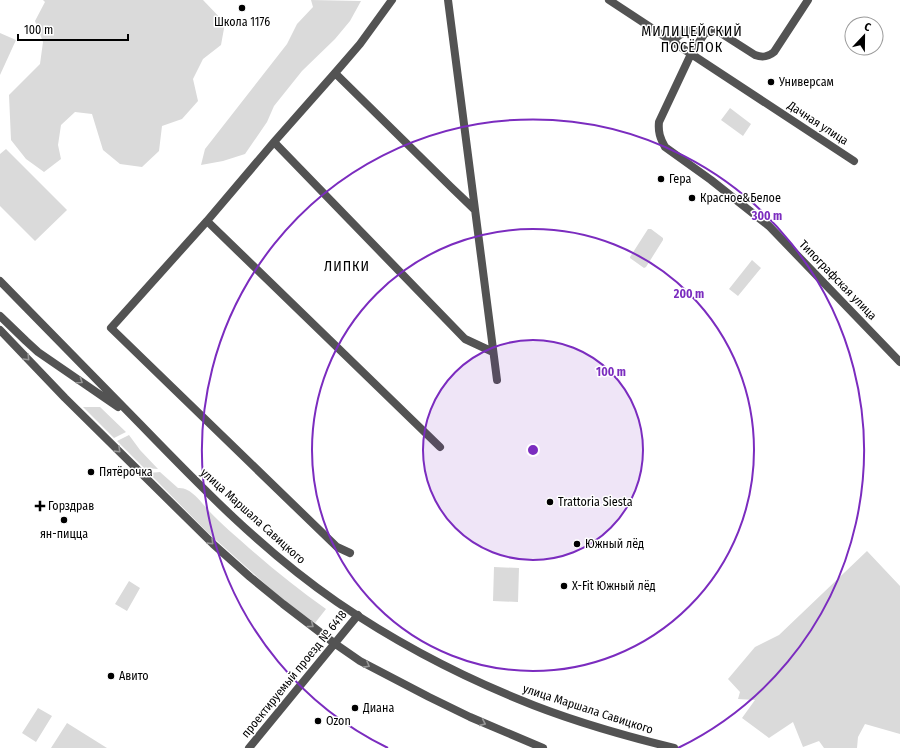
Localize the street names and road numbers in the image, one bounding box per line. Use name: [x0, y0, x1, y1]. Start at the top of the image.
street label: Дачная улица: [784, 98, 851, 148]
street label: Типографская улица: [796, 237, 880, 323]
street label: улица Маршала Савицкого: [198, 465, 308, 567]
street label: проектируемый проезд № 6418: [238, 608, 350, 740]
street label: улица Маршала Савицкого: [521, 681, 655, 737]

